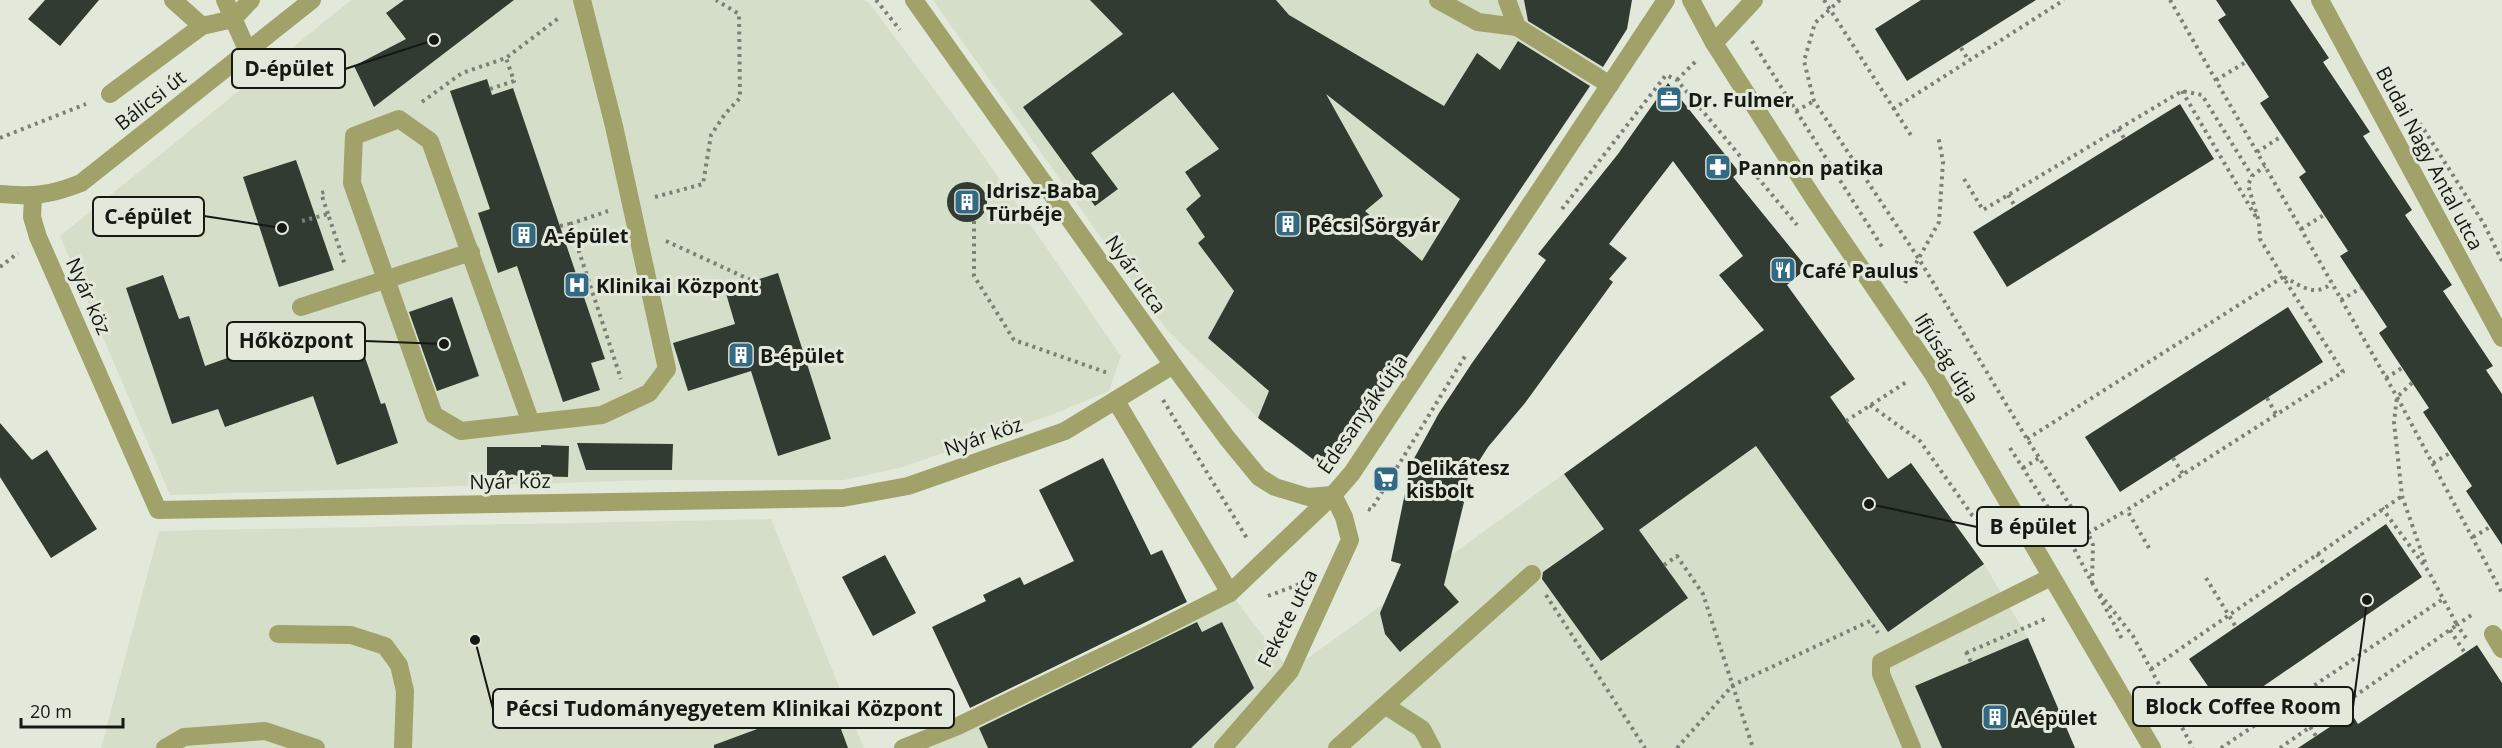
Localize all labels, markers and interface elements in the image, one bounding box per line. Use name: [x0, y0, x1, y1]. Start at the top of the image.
callout: D-épület: [232, 49, 345, 88]
text: D-épület: [244, 54, 334, 82]
street label: Budai Nagy Antal utca: [2370, 61, 2490, 255]
street label: Bálicsi út: [109, 64, 191, 136]
office icon: Dr. Fulmer: [1654, 84, 1684, 114]
place label: Dr. Fulmer: [1688, 86, 1794, 113]
pharmacy icon: Pannon patika: [1703, 152, 1733, 182]
place label: Pannon patika: [1738, 154, 1884, 181]
place label: Idrisz-Baba Türbéje: [986, 177, 1097, 227]
building icon: Idrisz-Baba Türbéje: [952, 187, 982, 217]
callout: C-épület: [93, 197, 204, 236]
text: C-épület: [104, 202, 192, 230]
building icon: Pécsi Sörgyár: [1273, 209, 1303, 239]
place label: Pécsi Sörgyár: [1308, 211, 1440, 238]
building icon: A-épület: [509, 220, 539, 250]
place label: A-épület: [544, 222, 629, 249]
street label: Nyár utca: [1099, 230, 1173, 318]
street label: Nyár köz: [60, 253, 118, 339]
restaurant icon: Café Paulus: [1768, 255, 1798, 285]
place label: Café Paulus: [1802, 257, 1919, 284]
hospital icon: Klinikai Központ: [562, 270, 592, 300]
place label: Klinikai Központ: [596, 272, 759, 299]
street label: Ifjúság útja: [1909, 308, 1985, 408]
callout: Hőközpont: [227, 322, 365, 361]
text: Hőközpont: [239, 326, 353, 354]
building icon: B-épület: [726, 340, 756, 370]
place label: B-épület: [760, 342, 844, 369]
street label: Édesanyák útja: [1311, 349, 1413, 479]
street label: Nyár köz: [940, 410, 1026, 462]
place label: Delikátesz kisbolt: [1406, 454, 1510, 504]
supermarket icon: Delikátesz kisbolt: [1371, 464, 1401, 494]
street label: Nyár köz: [469, 467, 551, 495]
callout: B épület: [1977, 507, 2088, 546]
text: B épület: [1990, 512, 2077, 540]
street label: Fekete utca: [1251, 564, 1323, 672]
callout: Block Coffee Room: [2133, 687, 2353, 726]
callout: Pécsi Tudományegyetem Klinikai Központ: [493, 689, 954, 728]
scale bar: [21, 691, 123, 729]
text: Block Coffee Room: [2145, 692, 2341, 720]
text: Pécsi Tudományegyetem Klinikai Központ: [505, 694, 943, 722]
text: 20 m: [30, 699, 72, 723]
building icon: A épület: [1980, 702, 2010, 732]
place label: A épület: [2014, 704, 2098, 731]

